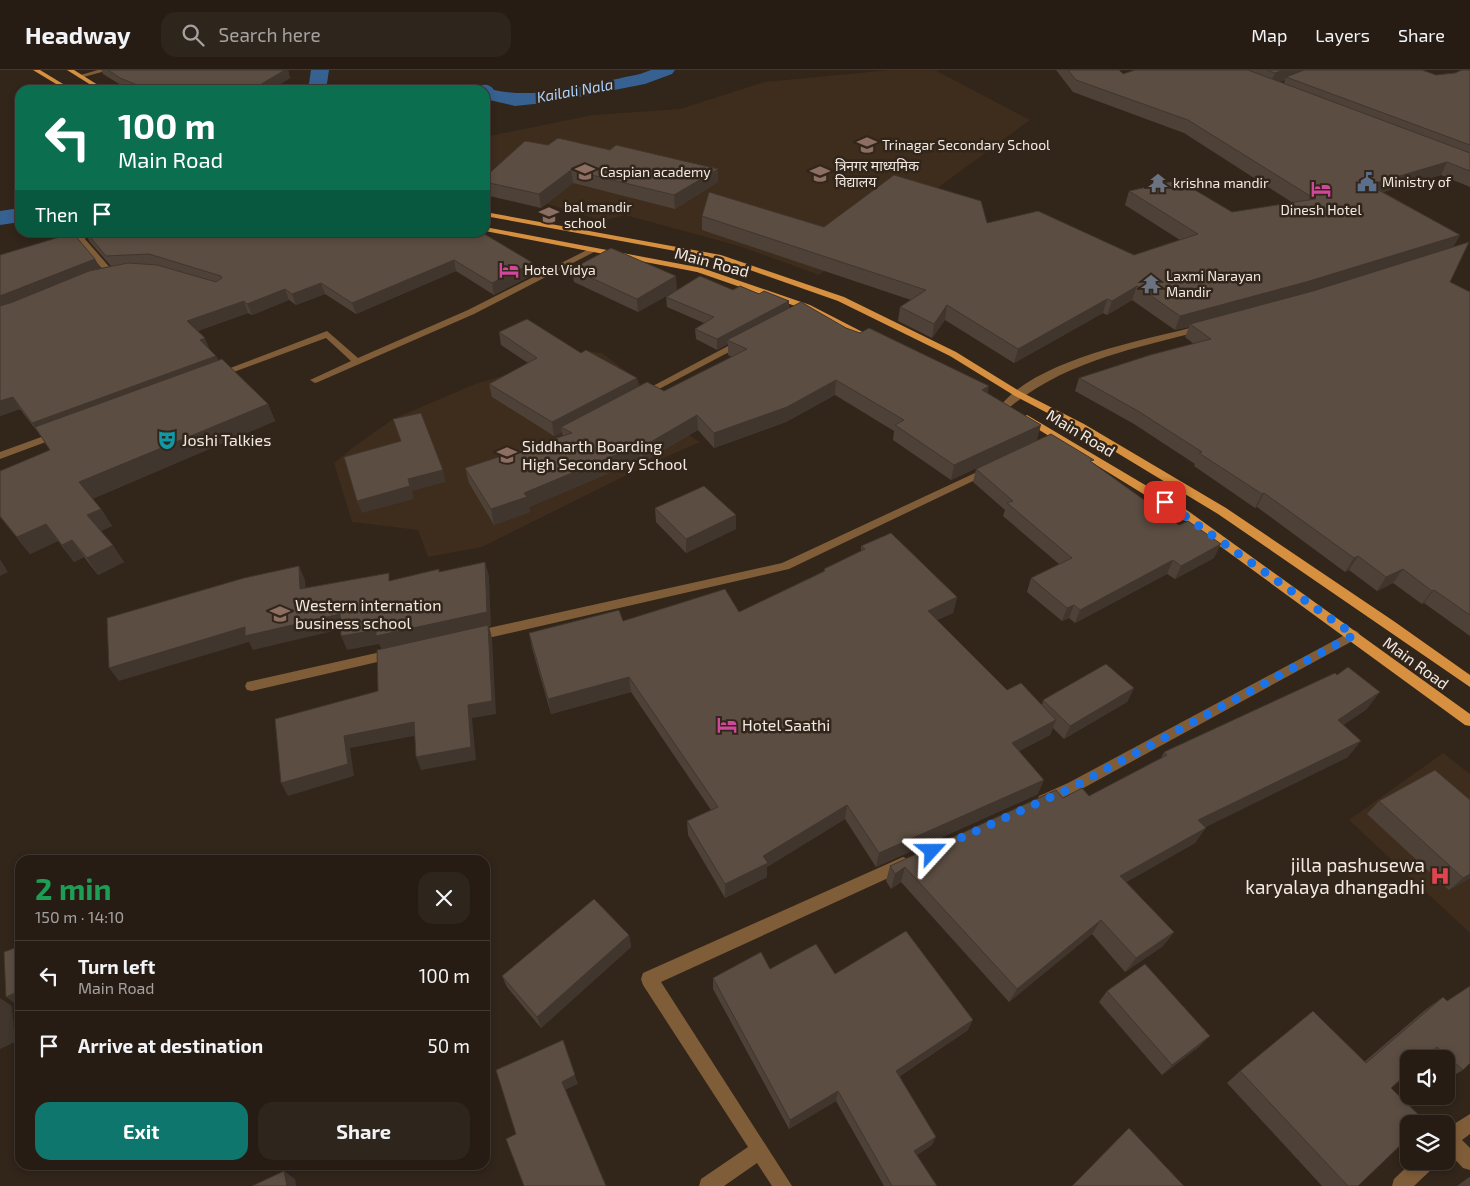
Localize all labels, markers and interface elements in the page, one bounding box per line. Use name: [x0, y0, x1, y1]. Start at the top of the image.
search box: [161, 12, 511, 57]
text: Headway: [25, 20, 131, 49]
icon: search: [179, 21, 207, 49]
text: Search here: [219, 23, 321, 46]
text: Map: [1251, 24, 1287, 46]
text: Layers: [1315, 24, 1370, 46]
text: Share: [1398, 24, 1445, 46]
water label: Kailali Nala: [535, 74, 615, 106]
text: 100 m: [118, 104, 216, 146]
icon: left: [35, 105, 100, 170]
school or university icon: Trinagar Secondary School: [856, 134, 878, 156]
place label: Trinagar Secondary School: [882, 136, 1051, 153]
text: Main Road: [118, 146, 223, 172]
place label: त्रिनगर माध्यमिक विद्यालय: [835, 157, 919, 190]
school or university icon: Caspian academy: [574, 161, 596, 183]
place label: Caspian academy: [600, 163, 711, 180]
school or university icon: त्रिनगर माध्यमिक विद्यालय: [809, 163, 831, 185]
public building icon: Ministry of: [1356, 171, 1378, 193]
temple icon: krishna mandir: [1147, 172, 1169, 194]
place label: Ministry of: [1382, 173, 1452, 190]
place label: krishna mandir: [1173, 174, 1269, 191]
hotel icon: Dinesh Hotel: [1310, 178, 1332, 200]
place label: bal mandir school: [564, 198, 632, 231]
icon: arrive: [88, 200, 116, 228]
place label: Dinesh Hotel: [1280, 201, 1362, 218]
text: Then: [35, 203, 78, 226]
school or university icon: bal mandir school: [538, 204, 560, 226]
street label: Main Road: [673, 242, 752, 281]
hotel icon: Hotel Vidya: [498, 259, 520, 281]
place label: Hotel Vidya: [524, 261, 596, 278]
place label: Laxmi Narayan Mandir: [1166, 267, 1261, 300]
temple icon: Laxmi Narayan Mandir: [1140, 273, 1162, 295]
street label: Main Road: [1044, 405, 1119, 460]
theatre icon: Joshi Talkies: [156, 429, 178, 451]
place label: Joshi Talkies: [182, 430, 271, 449]
place label: Siddharth Boarding High Secondary School: [522, 436, 687, 473]
school or university icon: Siddharth Boarding High Secondary School: [496, 444, 518, 466]
pin: [1144, 481, 1186, 523]
icon: arrive: [1151, 488, 1179, 516]
place label: Western internation business school: [295, 595, 441, 632]
school or university icon: Western internation business school: [269, 603, 291, 625]
street label: Main Road: [1380, 632, 1453, 693]
hotel icon: Hotel Saathi: [716, 714, 738, 736]
place label: Hotel Saathi: [742, 715, 830, 734]
position arrow: [905, 824, 957, 876]
place label: jilla pashusewa karyalaya dhangadhi: [1245, 853, 1425, 898]
hospital icon: jilla pashusewa karyalaya dhangadhi: [1429, 865, 1451, 887]
text: 2 min: [35, 870, 112, 906]
button: close: [418, 872, 470, 924]
text: 150 m · 14:10: [35, 907, 124, 926]
text: Turn left: [78, 955, 155, 978]
icon: left: [35, 962, 63, 990]
text: 100 m: [419, 964, 470, 987]
text: Main Road: [78, 978, 155, 997]
icon: arrive: [35, 1032, 63, 1060]
text: Arrive at destination: [78, 1034, 263, 1057]
text: 50 m: [427, 1034, 470, 1057]
map controls: [1400, 1050, 1455, 1170]
button: sound: [1400, 1050, 1455, 1105]
button: Exit: [35, 1102, 248, 1160]
button: Share: [258, 1102, 470, 1160]
button: layers: [1400, 1115, 1455, 1170]

